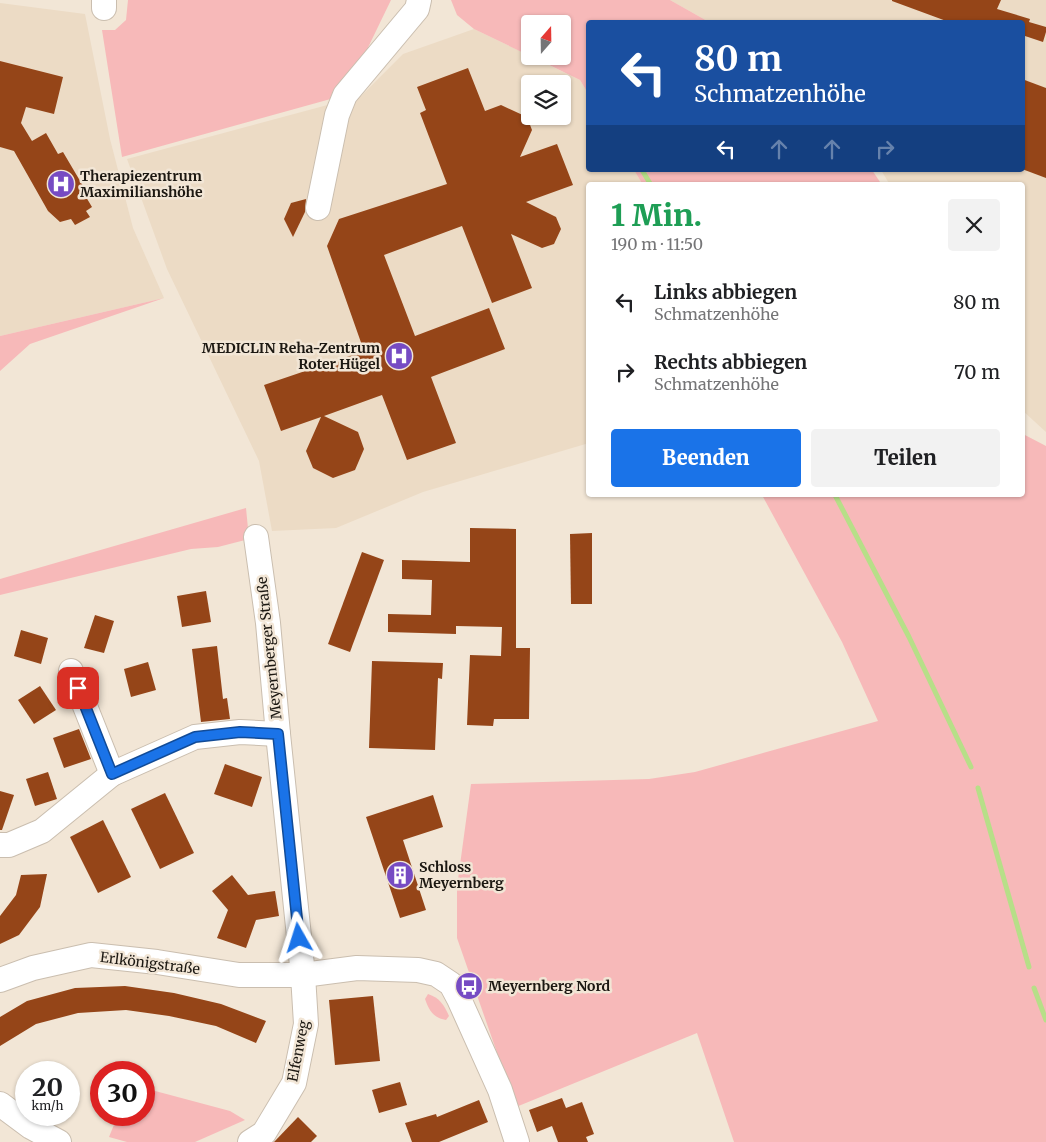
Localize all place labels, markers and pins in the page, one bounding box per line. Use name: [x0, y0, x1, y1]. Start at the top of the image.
place label: Therapiezentrum Maximilianshöhe: [80, 167, 203, 201]
hospital icon: Therapiezentrum Maximilianshöhe: [46, 169, 76, 199]
place label: MEDICLIN Reha-Zentrum Roter Hügel: [202, 339, 380, 373]
hospital icon: MEDICLIN Reha-Zentrum Roter Hügel: [384, 341, 414, 371]
pin: [57, 667, 99, 709]
place label: Schloss Meyernberg: [419, 858, 504, 892]
building icon: Schloss Meyernberg: [385, 860, 415, 890]
bus stop icon: Meyernberg Nord: [454, 971, 484, 1001]
place label: Meyernberg Nord: [488, 977, 611, 995]

